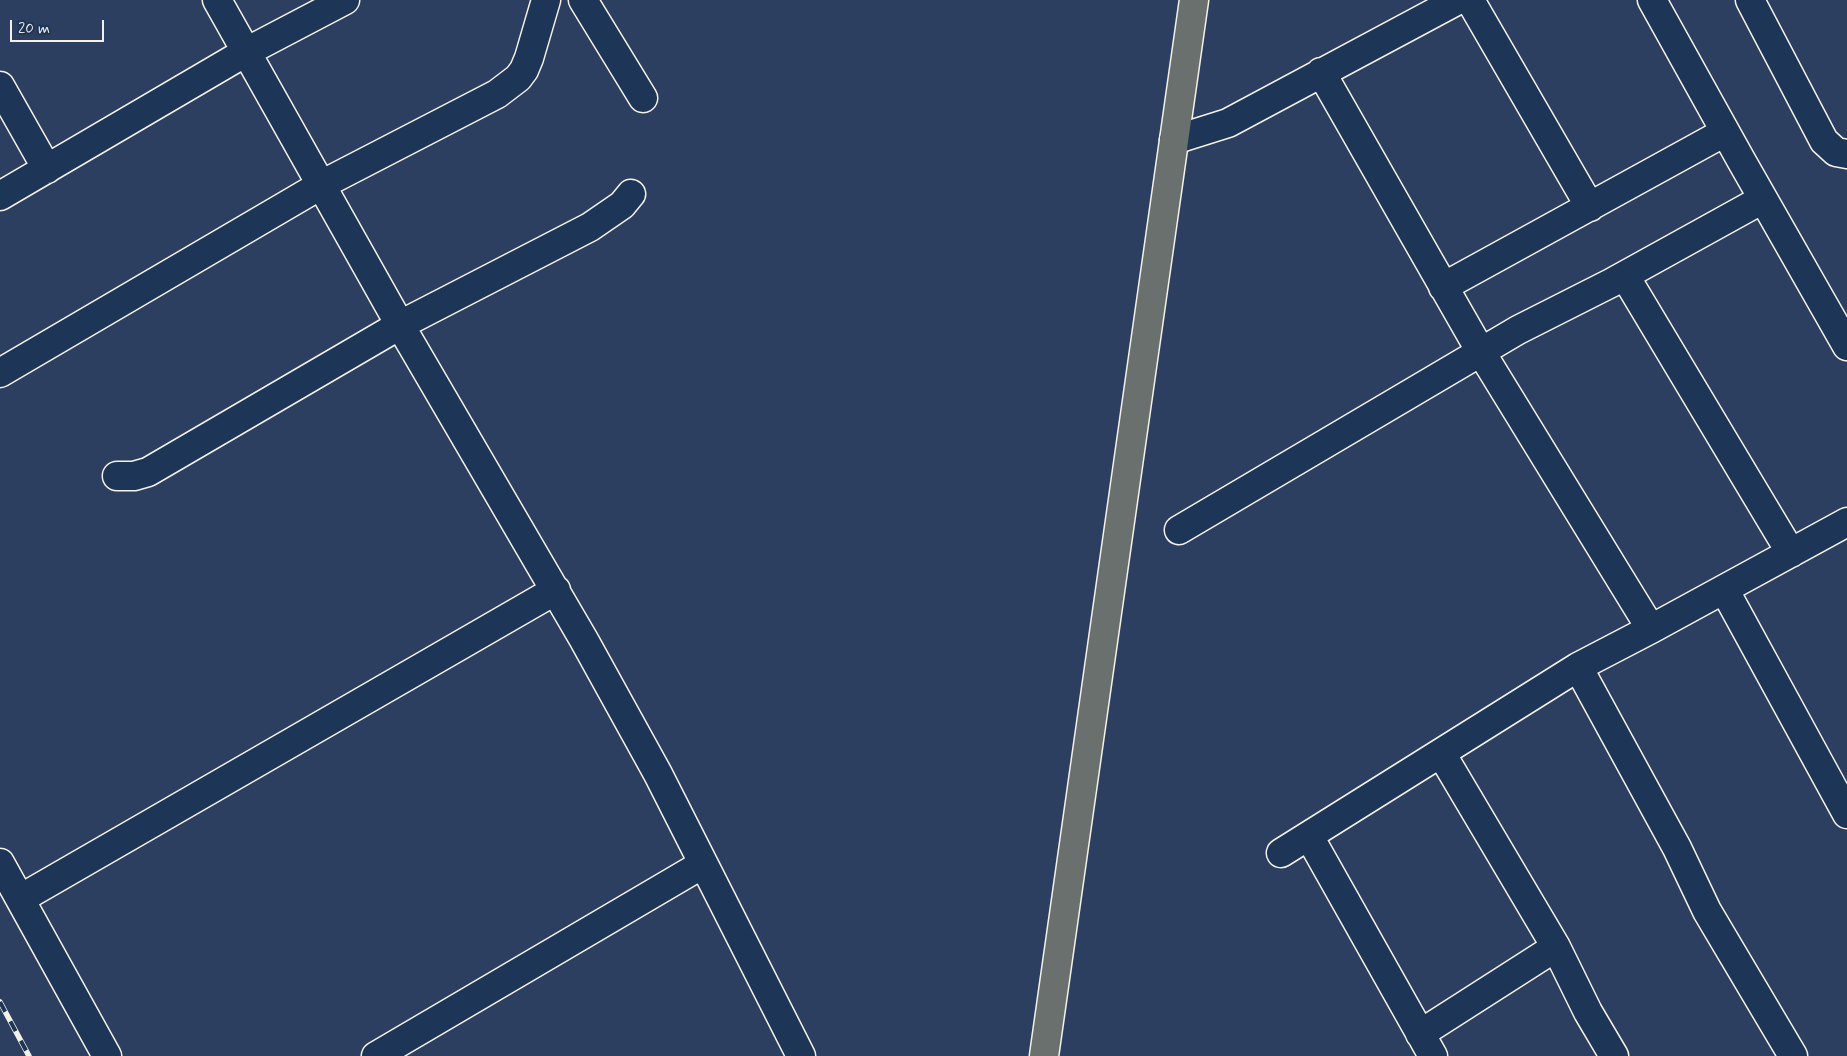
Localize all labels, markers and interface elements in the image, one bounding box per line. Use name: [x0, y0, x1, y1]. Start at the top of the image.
scale bar: [12, 10, 106, 42]
text: 20 m: [18, 19, 50, 39]

